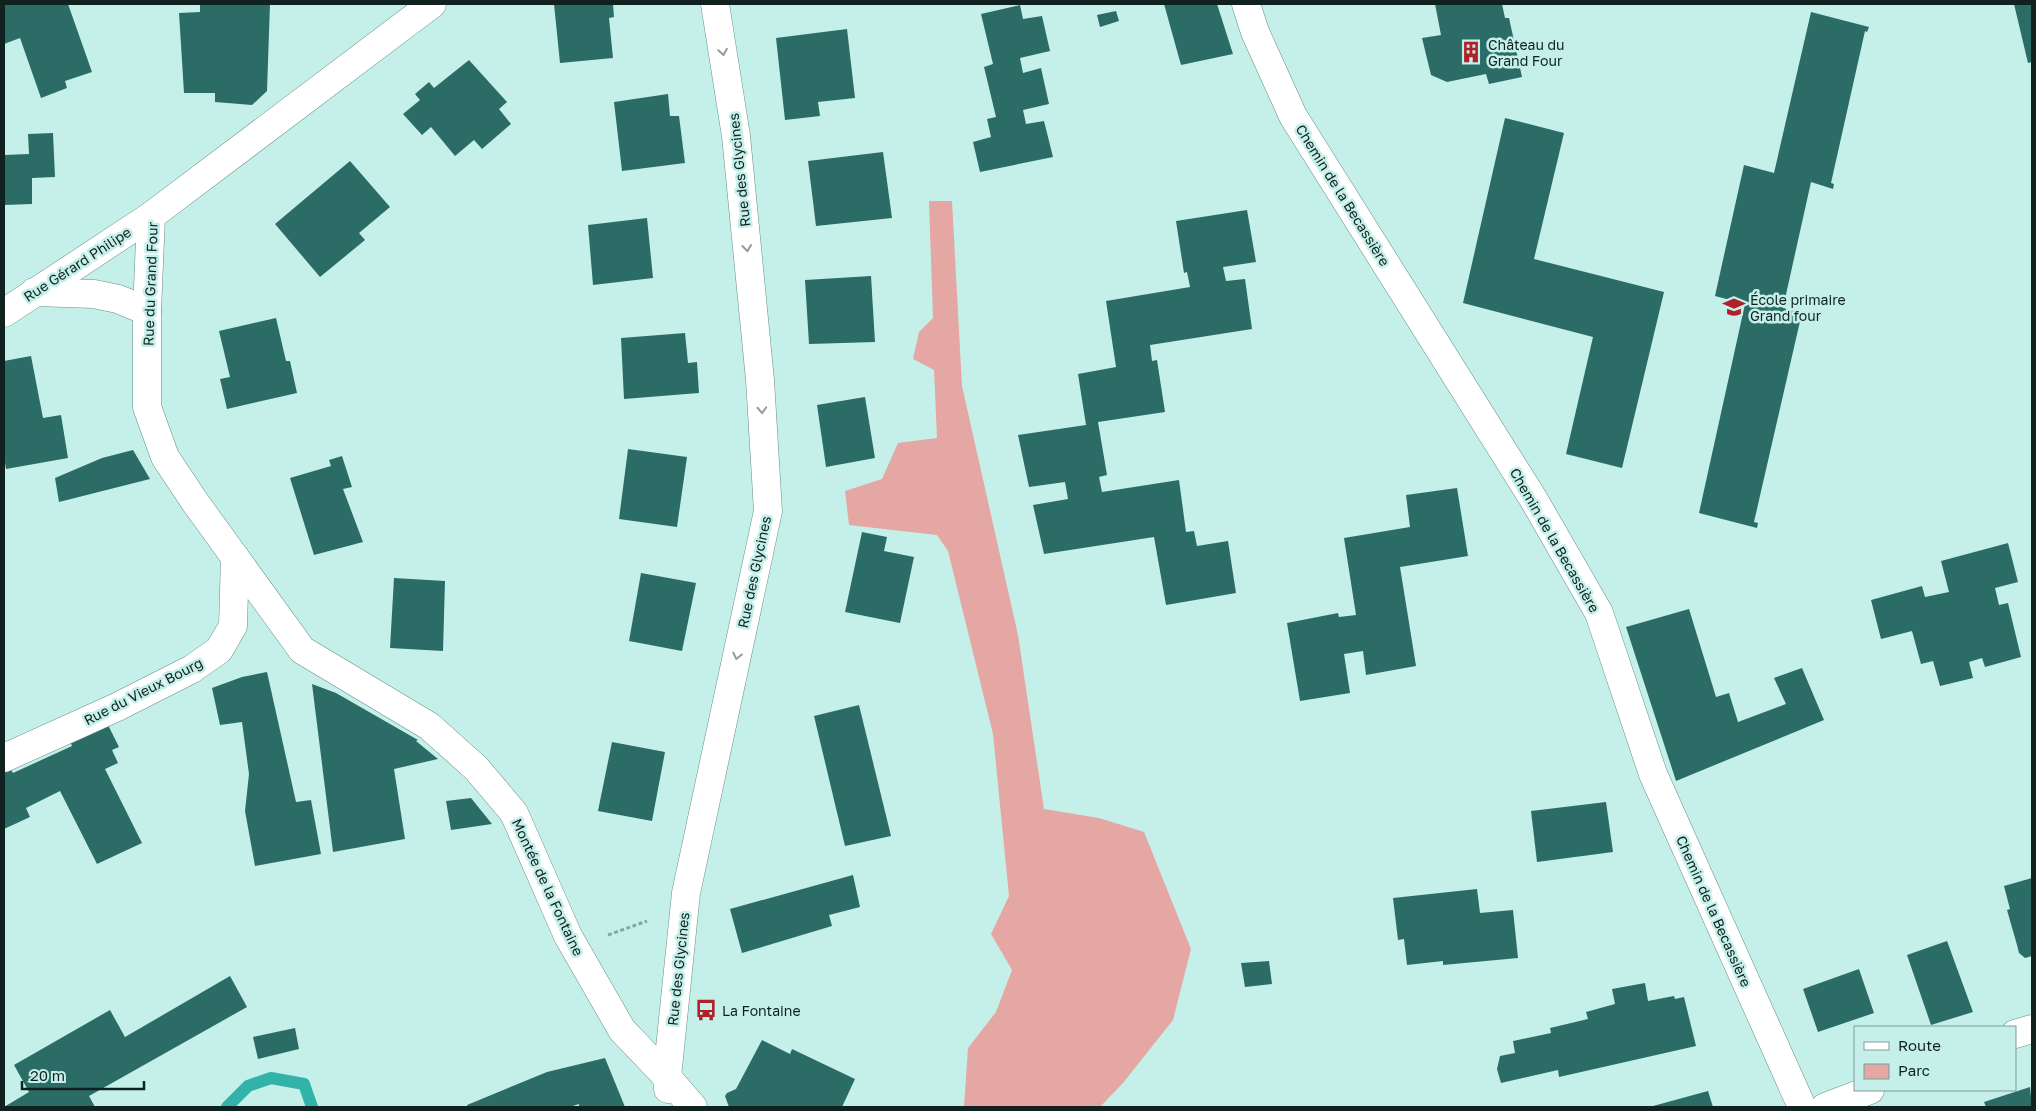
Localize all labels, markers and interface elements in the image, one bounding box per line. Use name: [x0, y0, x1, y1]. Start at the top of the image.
place label: Château du Grand Four: [1488, 36, 1565, 69]
building icon: Château du Grand Four: [1458, 39, 1484, 65]
one-way arrow: [717, 48, 727, 56]
street label: Rue des Glycines: [725, 112, 753, 228]
street label: Chemin de la Becassière: [1292, 121, 1394, 269]
street label: Rue du Grand Four: [139, 221, 161, 346]
street label: Rue Gérard Philipe: [20, 223, 134, 305]
one-way arrow: [741, 244, 752, 252]
place label: École primaire Grand four: [1750, 291, 1846, 324]
school or university icon: École primaire Grand four: [1721, 294, 1747, 320]
one-way arrow: [756, 406, 767, 414]
street label: Chemin de la Becassière: [1507, 465, 1603, 615]
street label: Rue des Glycines: [734, 514, 774, 630]
one-way arrow: [732, 652, 742, 661]
street label: Rue du Vieux Bourg: [81, 654, 205, 728]
street label: Montée de la Fontaine: [509, 816, 587, 958]
street label: Chemin de la Becassière: [1673, 833, 1755, 989]
street label: Rue des Glycines: [664, 911, 692, 1027]
bus stop icon: La Fontaine: [693, 997, 719, 1023]
place label: La Fontaine: [722, 1002, 801, 1019]
legend: [1854, 1026, 2016, 1091]
text: Route: [1898, 1036, 1941, 1054]
scale bar: [22, 1058, 145, 1090]
text: Parc: [1898, 1061, 1930, 1079]
text: 20 m: [30, 1066, 65, 1084]

